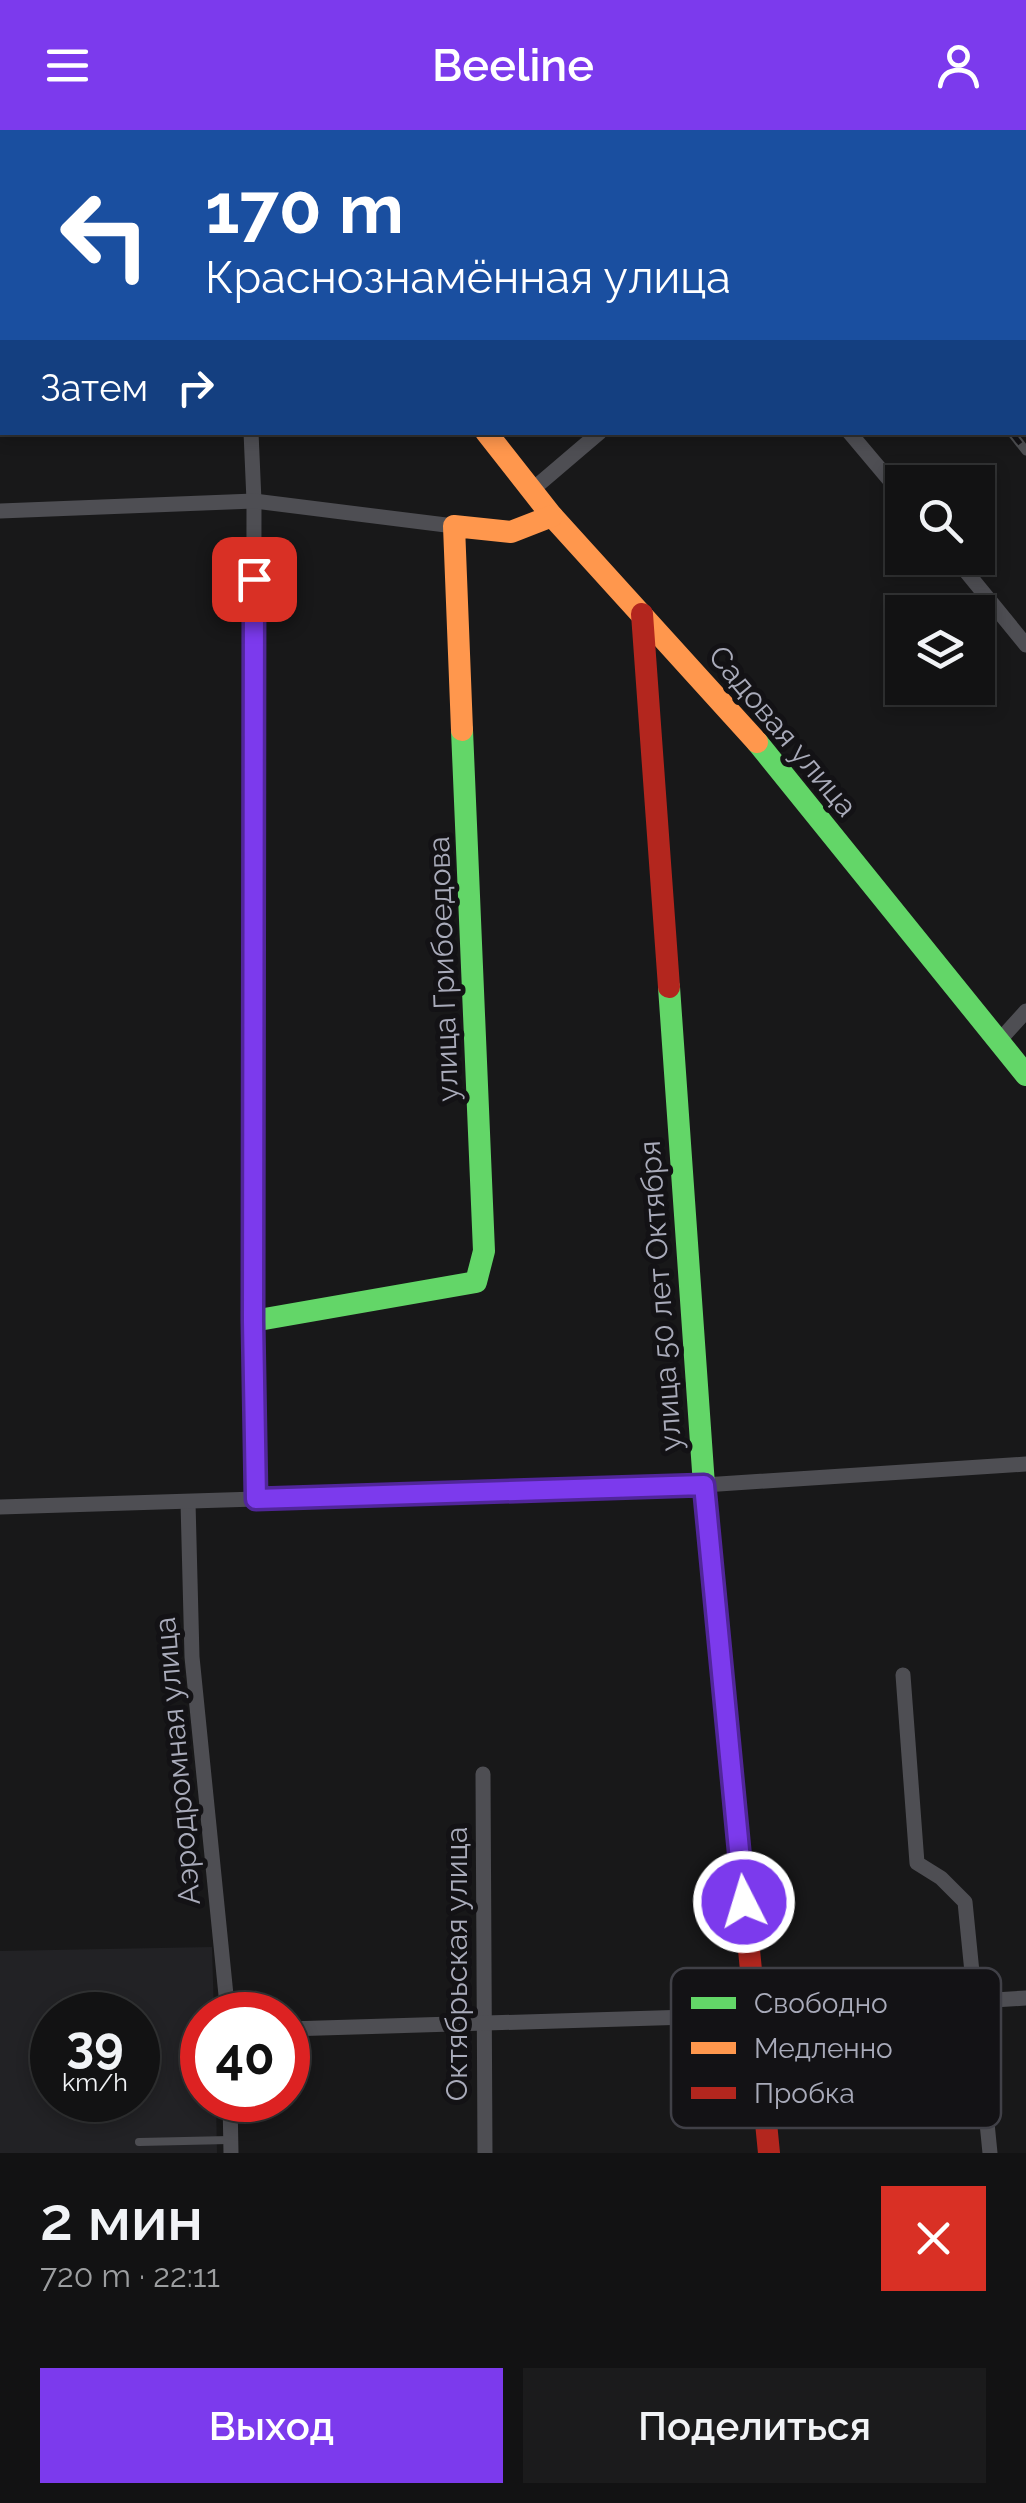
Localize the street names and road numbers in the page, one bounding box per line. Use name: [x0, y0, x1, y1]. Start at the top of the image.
street label: Садовая улица: [702, 639, 864, 823]
street label: улица Грибоедова: [421, 836, 465, 1102]
street label: улица 50 лет Октября: [632, 1139, 688, 1453]
street label: Аэродромная улица: [147, 1615, 207, 1907]
street label: Октябрьская улица: [439, 1827, 474, 2101]

